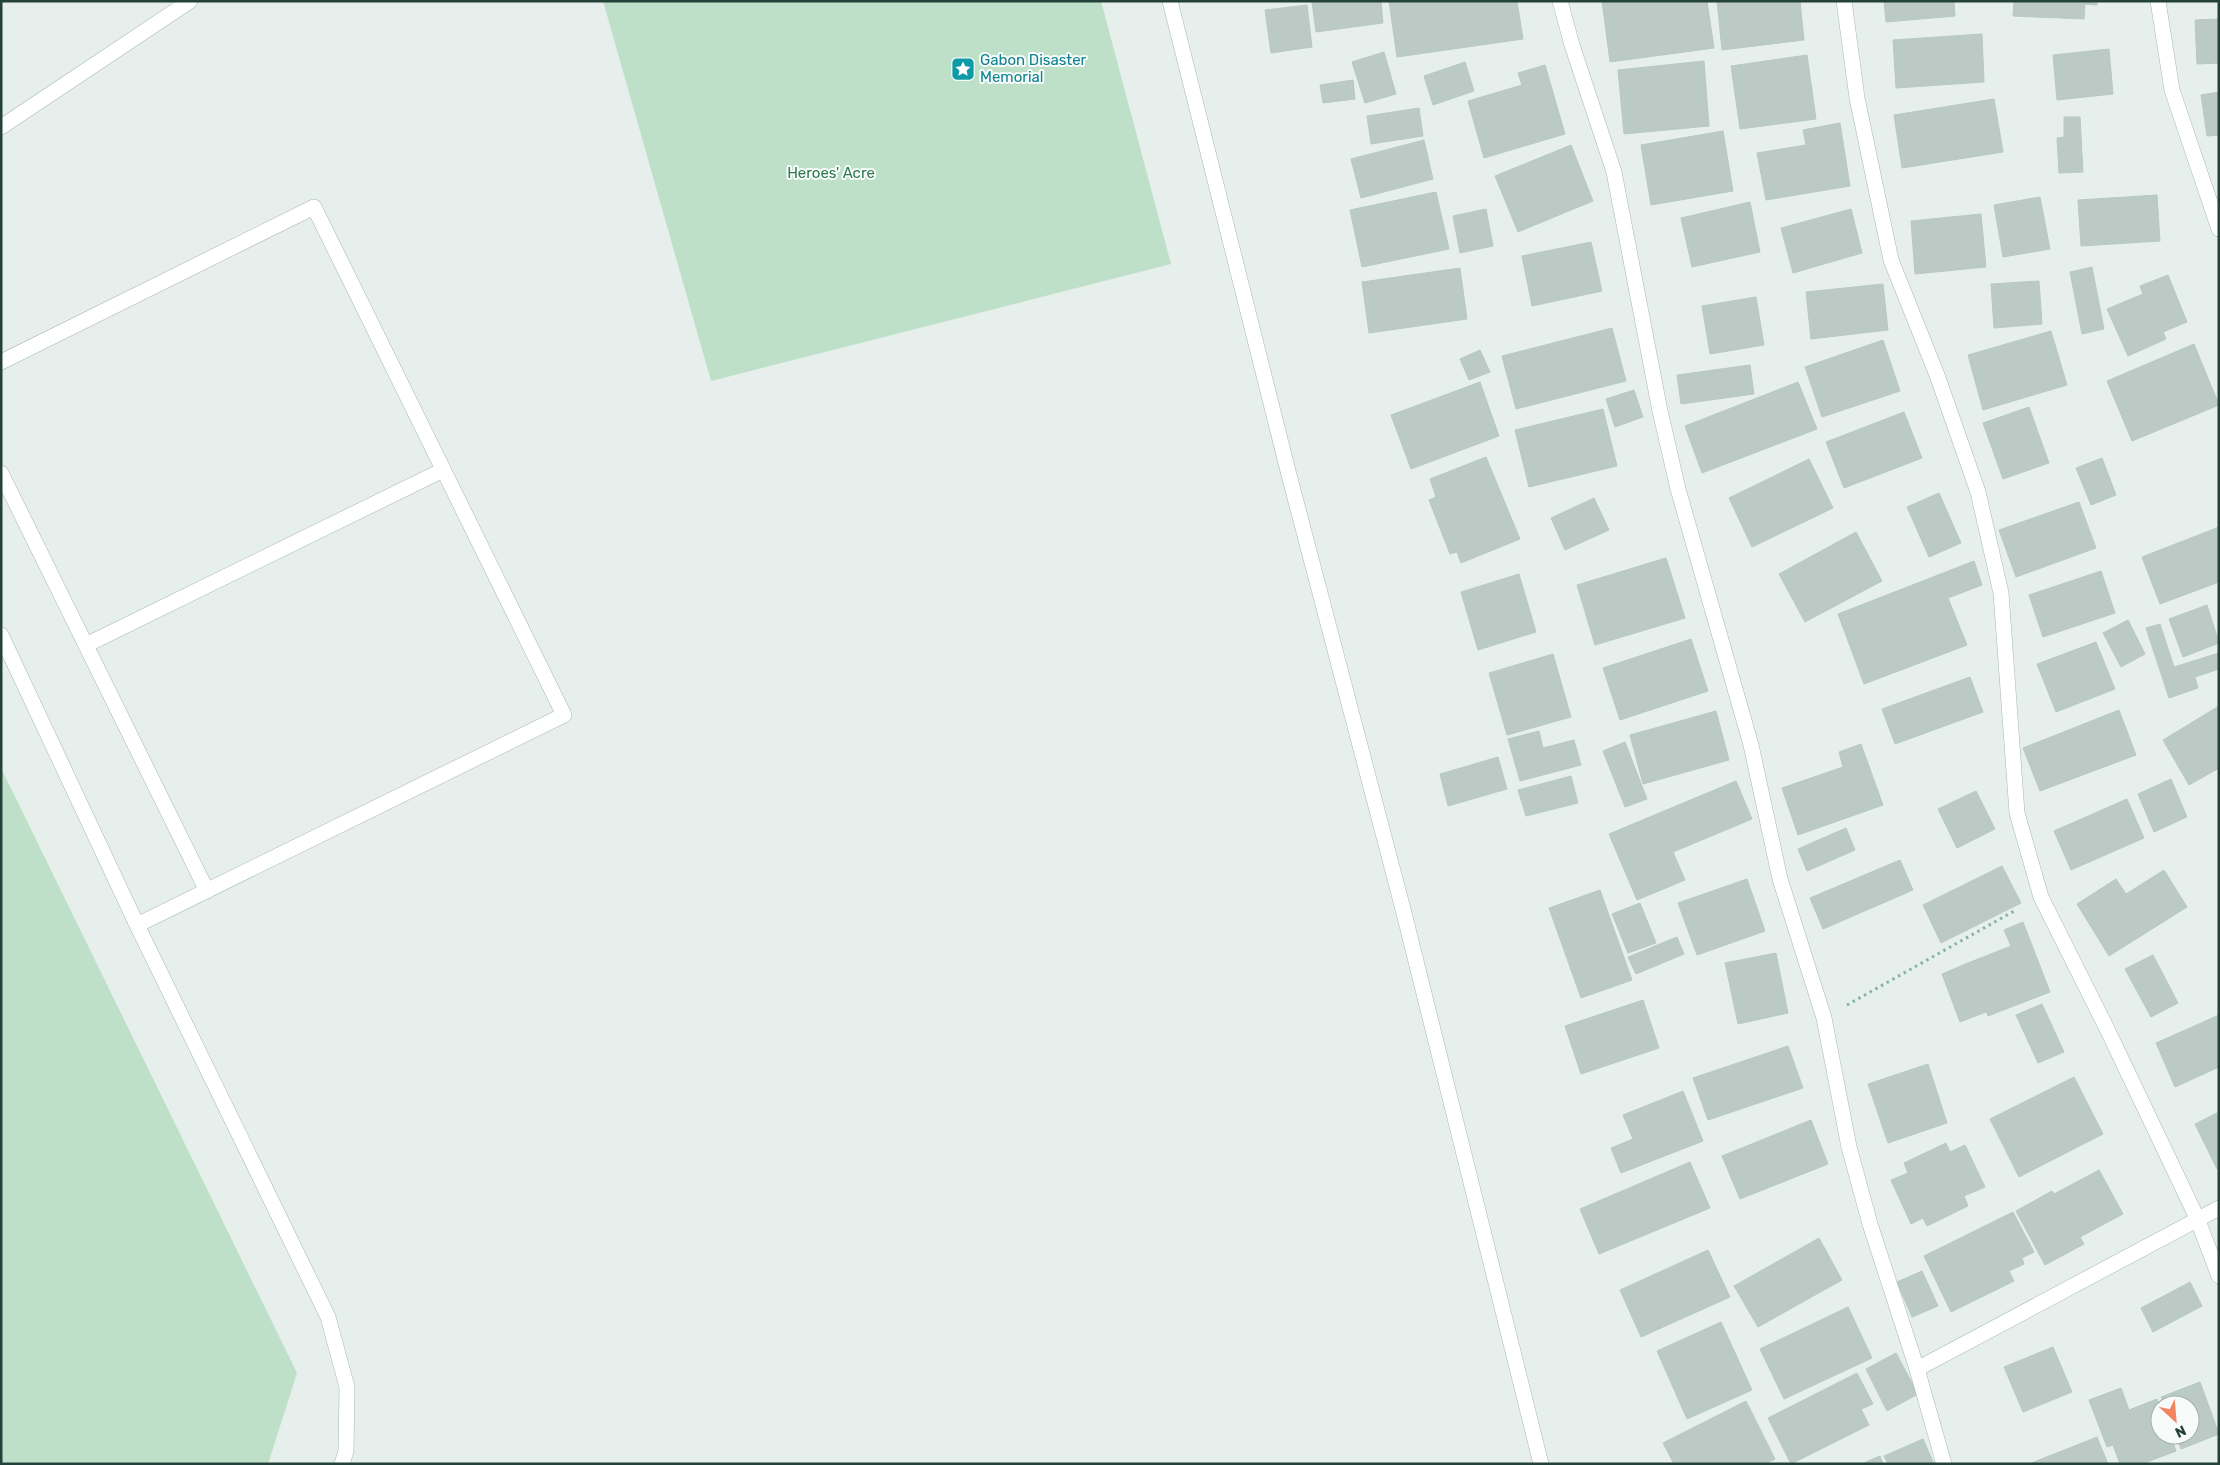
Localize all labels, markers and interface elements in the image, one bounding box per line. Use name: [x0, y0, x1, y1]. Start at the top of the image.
place label: Gabon Disaster Memorial: [980, 51, 1087, 86]
place icon: Gabon Disaster Memorial: [950, 56, 976, 82]
park label: Heroes' Acre: [787, 164, 875, 182]
north arrow: [2150, 1395, 2200, 1445]
text: N: [2172, 1421, 2189, 1441]

